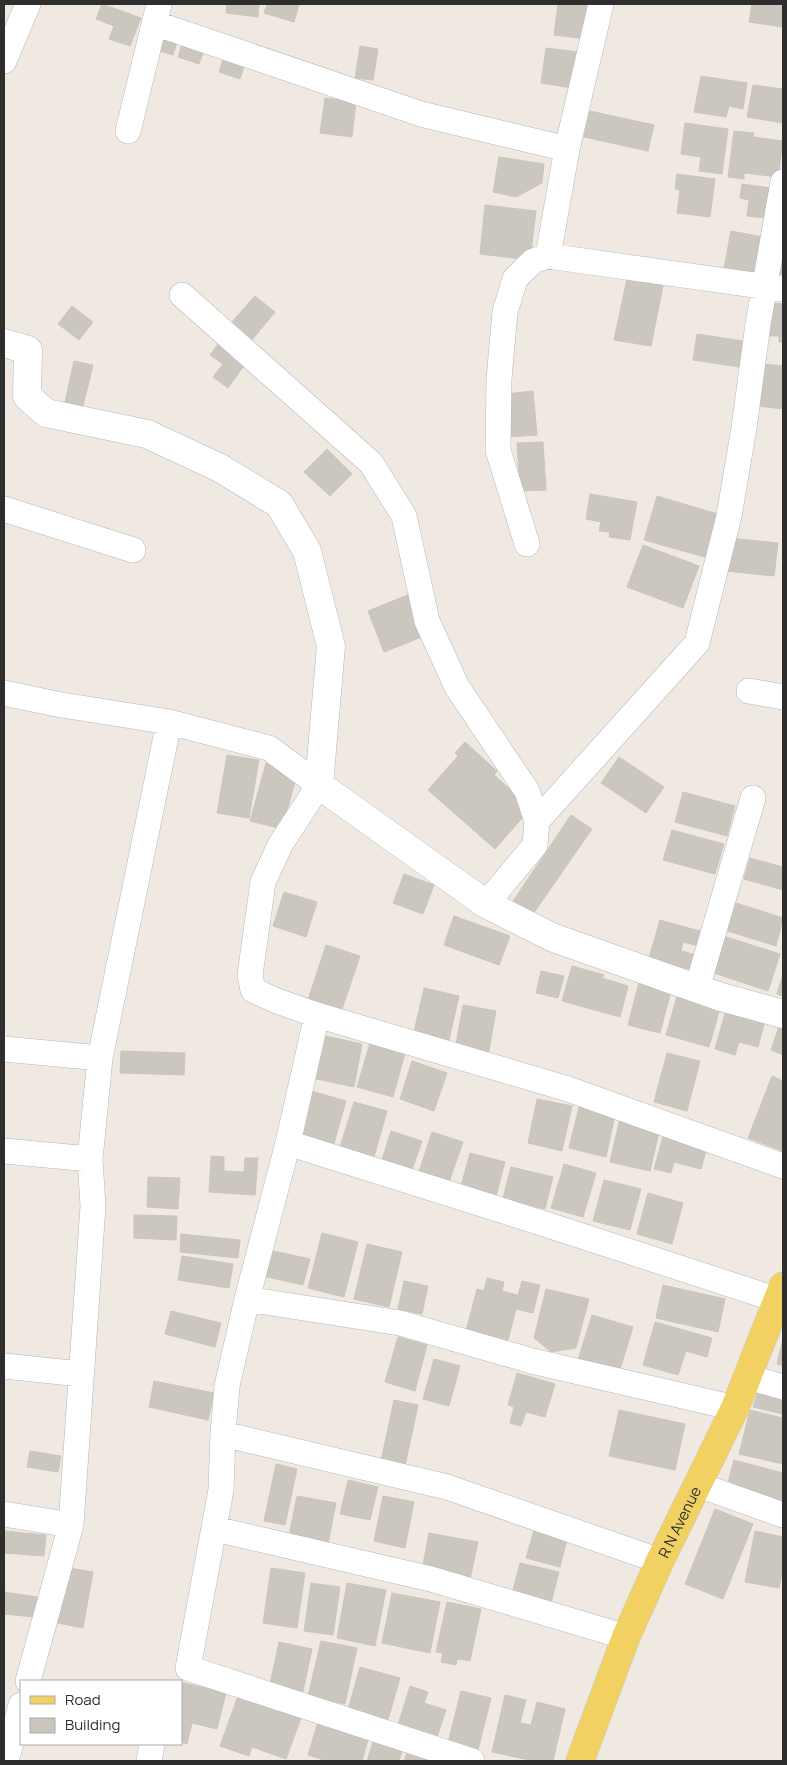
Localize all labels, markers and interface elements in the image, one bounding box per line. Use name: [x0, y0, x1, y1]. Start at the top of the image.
street label: R N Avenue: [653, 1482, 706, 1561]
legend: [20, 1680, 182, 1745]
text: Road: [65, 1689, 101, 1710]
text: Building: [65, 1714, 120, 1735]

